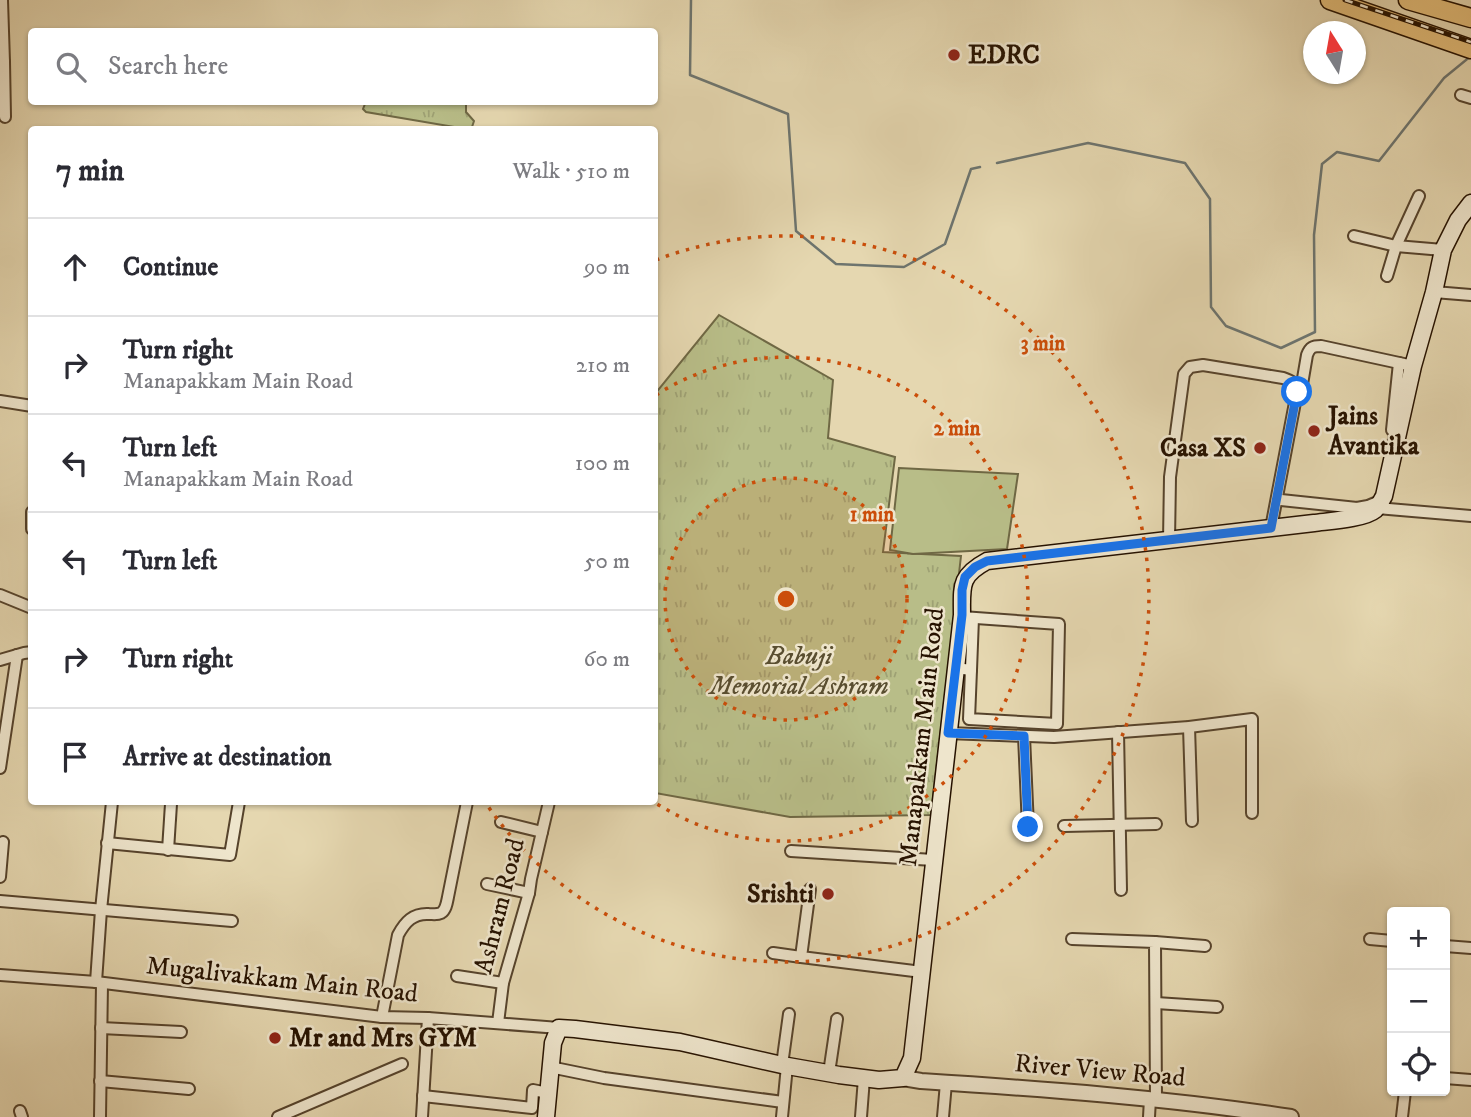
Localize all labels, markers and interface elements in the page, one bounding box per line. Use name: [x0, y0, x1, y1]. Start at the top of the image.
north arrow: [1303, 21, 1366, 84]
search box: [28, 28, 658, 105]
place label: EDRC: [968, 39, 1040, 72]
marker: EDRC: [946, 47, 962, 63]
icon: search: [52, 48, 90, 86]
text: Search here: [108, 50, 228, 83]
text: 7 min: [56, 153, 124, 190]
text: Walk · 510 m: [512, 157, 630, 186]
icon: ahead: [56, 248, 94, 286]
text: Continue: [123, 251, 218, 284]
text: 90 m: [584, 253, 630, 282]
text: 3 min: [1021, 331, 1066, 357]
text: Turn right: [123, 334, 233, 367]
icon: right: [56, 346, 94, 384]
text: 210 m: [576, 351, 630, 380]
text: Manapakkam Main Road: [123, 367, 353, 396]
route start: [1281, 376, 1312, 407]
place label: Jains Avantika: [1325, 400, 1420, 463]
text: 2 min: [934, 416, 982, 442]
marker: Jains Avantika: [1306, 423, 1322, 439]
text: Turn left: [123, 432, 217, 465]
place label: Casa XS: [1160, 432, 1246, 465]
marker: Casa XS: [1252, 440, 1268, 456]
icon: left: [56, 444, 94, 482]
text: 100 m: [575, 449, 630, 478]
text: Manapakkam Main Road: [123, 465, 353, 494]
text: 1 min: [850, 502, 895, 528]
icon: left: [56, 542, 94, 580]
text: Turn left: [123, 545, 217, 578]
text: 50 m: [584, 547, 630, 576]
centre of rings: [774, 587, 798, 611]
street label: Manapakkam Main Road: [892, 606, 952, 868]
icon: right: [56, 640, 94, 678]
park label: Babuji Memorial Ashram: [707, 640, 889, 703]
text: Turn right: [123, 643, 233, 676]
text: 60 m: [583, 645, 630, 674]
icon: arrive: [56, 738, 94, 776]
text: Arrive at destination: [123, 741, 332, 774]
route end: [1012, 811, 1043, 842]
street label: Ashram Road: [467, 835, 533, 977]
place label: Srishti: [747, 878, 814, 911]
marker: Srishti: [820, 886, 836, 902]
map controls: [1387, 907, 1450, 1096]
button: +: [1387, 907, 1450, 970]
street label: Mugalivakkam Main Road: [144, 949, 420, 1011]
button: −: [1387, 970, 1450, 1033]
place label: Mr and Mrs GYM: [289, 1022, 477, 1055]
marker: Mr and Mrs GYM: [267, 1030, 283, 1046]
button: locate: [1387, 1033, 1450, 1096]
street label: River View Road: [1013, 1047, 1187, 1095]

